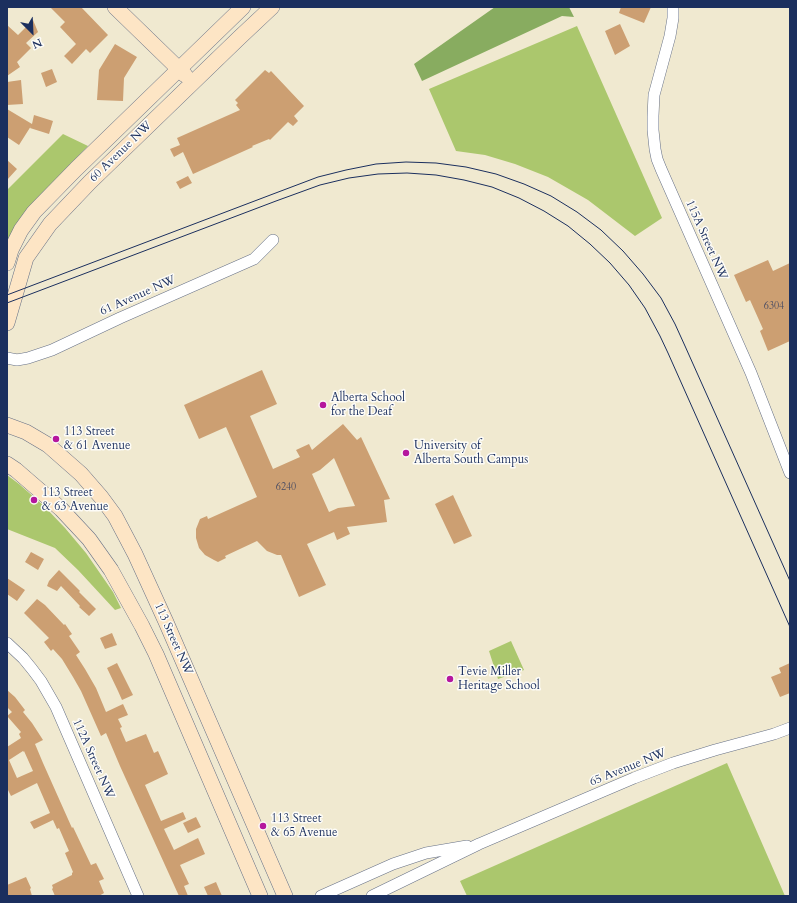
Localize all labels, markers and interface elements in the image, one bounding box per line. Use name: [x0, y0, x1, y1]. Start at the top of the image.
north arrow: [12, 12, 52, 52]
text: N: [30, 35, 45, 52]
street label: 60 Avenue NW: [87, 119, 155, 185]
street label: 115A Street NW: [682, 198, 730, 282]
street label: 61 Avenue NW: [98, 273, 178, 319]
house number: 6304: [764, 301, 784, 313]
place label: Alberta School for the Deaf: [331, 391, 405, 419]
marker: Alberta School for the Deaf: [318, 400, 328, 410]
place label: 113 Street & 61 Avenue: [64, 425, 131, 453]
marker: 113 Street & 61 Avenue: [51, 434, 61, 444]
place label: University of Alberta South Campus: [414, 439, 528, 467]
marker: University of Alberta South Campus: [401, 448, 411, 458]
house number: 6240: [276, 482, 296, 494]
place label: 113 Street & 63 Avenue: [42, 486, 109, 514]
marker: 113 Street & 63 Avenue: [29, 495, 39, 505]
street label: 113 Street NW: [151, 601, 195, 677]
place label: Tevie Miller Heritage School: [458, 665, 540, 693]
marker: Tevie Miller Heritage School: [445, 674, 455, 684]
street label: 112A Street NW: [69, 717, 117, 801]
street label: 65 Avenue NW: [588, 746, 668, 790]
place label: 113 Street & 65 Avenue: [271, 812, 338, 840]
marker: 113 Street & 65 Avenue: [258, 821, 268, 831]

